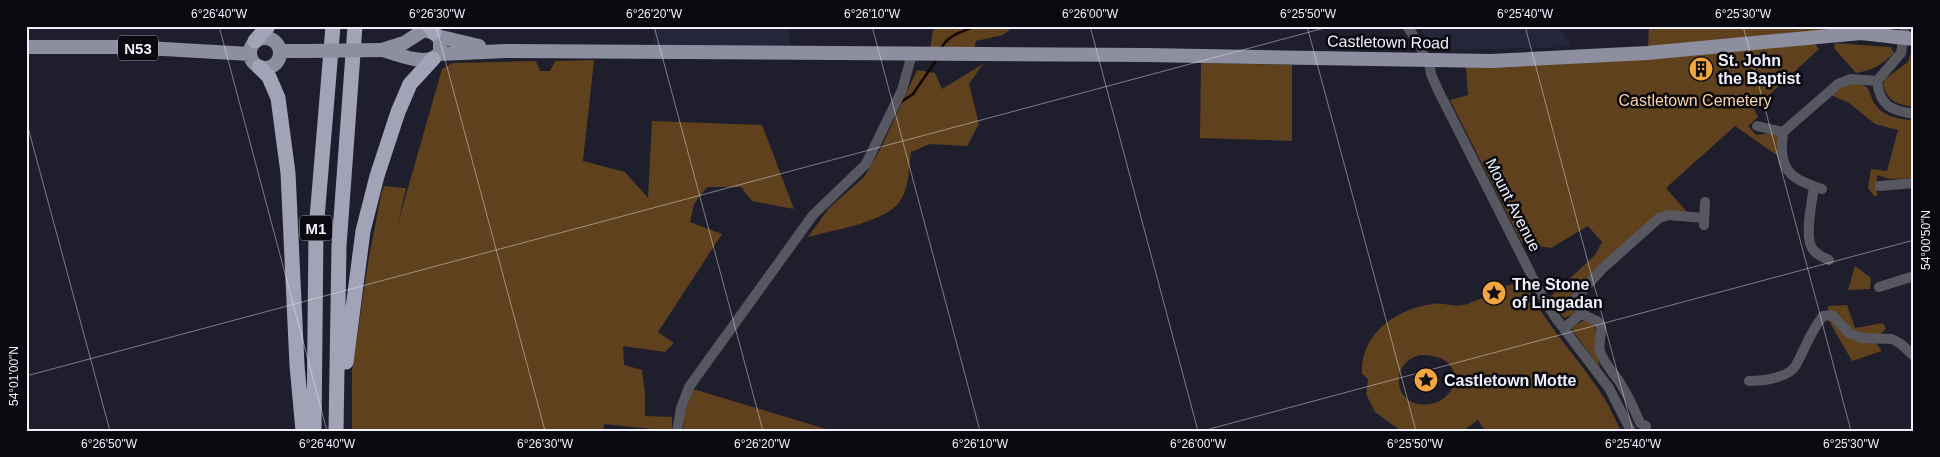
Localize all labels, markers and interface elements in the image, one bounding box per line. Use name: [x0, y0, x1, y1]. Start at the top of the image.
text: 6°26'40"W: [191, 7, 248, 21]
text: 6°26'30"W: [409, 7, 466, 21]
text: 6°26'20"W: [626, 7, 683, 21]
text: 6°26'10"W: [844, 7, 901, 21]
text: 6°26'00"W: [1062, 7, 1119, 21]
text: 6°25'50"W: [1280, 7, 1337, 21]
text: 6°25'40"W: [1497, 7, 1554, 21]
text: 6°25'30"W: [1715, 7, 1772, 21]
street label: Castletown Road: [1327, 32, 1449, 52]
road number: N53: [118, 36, 158, 60]
place label: St. John the Baptist: [1718, 52, 1801, 87]
building icon: St. John the Baptist: [1688, 56, 1714, 82]
park label: Castletown Cemetery: [1619, 92, 1771, 109]
street label: Mount Avenue: [1482, 156, 1544, 254]
text: 54°00'50"N: [1919, 210, 1933, 270]
road number: M1: [300, 216, 332, 240]
place label: The Stone of Lingadan: [1512, 276, 1603, 311]
place icon: The Stone of Lingadan: [1481, 280, 1507, 306]
text: 54°01'00"N: [7, 346, 21, 406]
place icon: Castletown Motte: [1413, 367, 1439, 393]
place label: Castletown Motte: [1444, 372, 1577, 389]
text: 6°26'50"W: [81, 437, 138, 451]
text: 6°26'40"W: [299, 437, 356, 451]
text: 6°26'30"W: [517, 437, 574, 451]
text: 6°26'20"W: [734, 437, 791, 451]
text: 6°26'10"W: [952, 437, 1009, 451]
text: 6°26'00"W: [1170, 437, 1227, 451]
text: 6°25'50"W: [1387, 437, 1444, 451]
text: 6°25'40"W: [1605, 437, 1662, 451]
text: 6°25'30"W: [1823, 437, 1880, 451]

